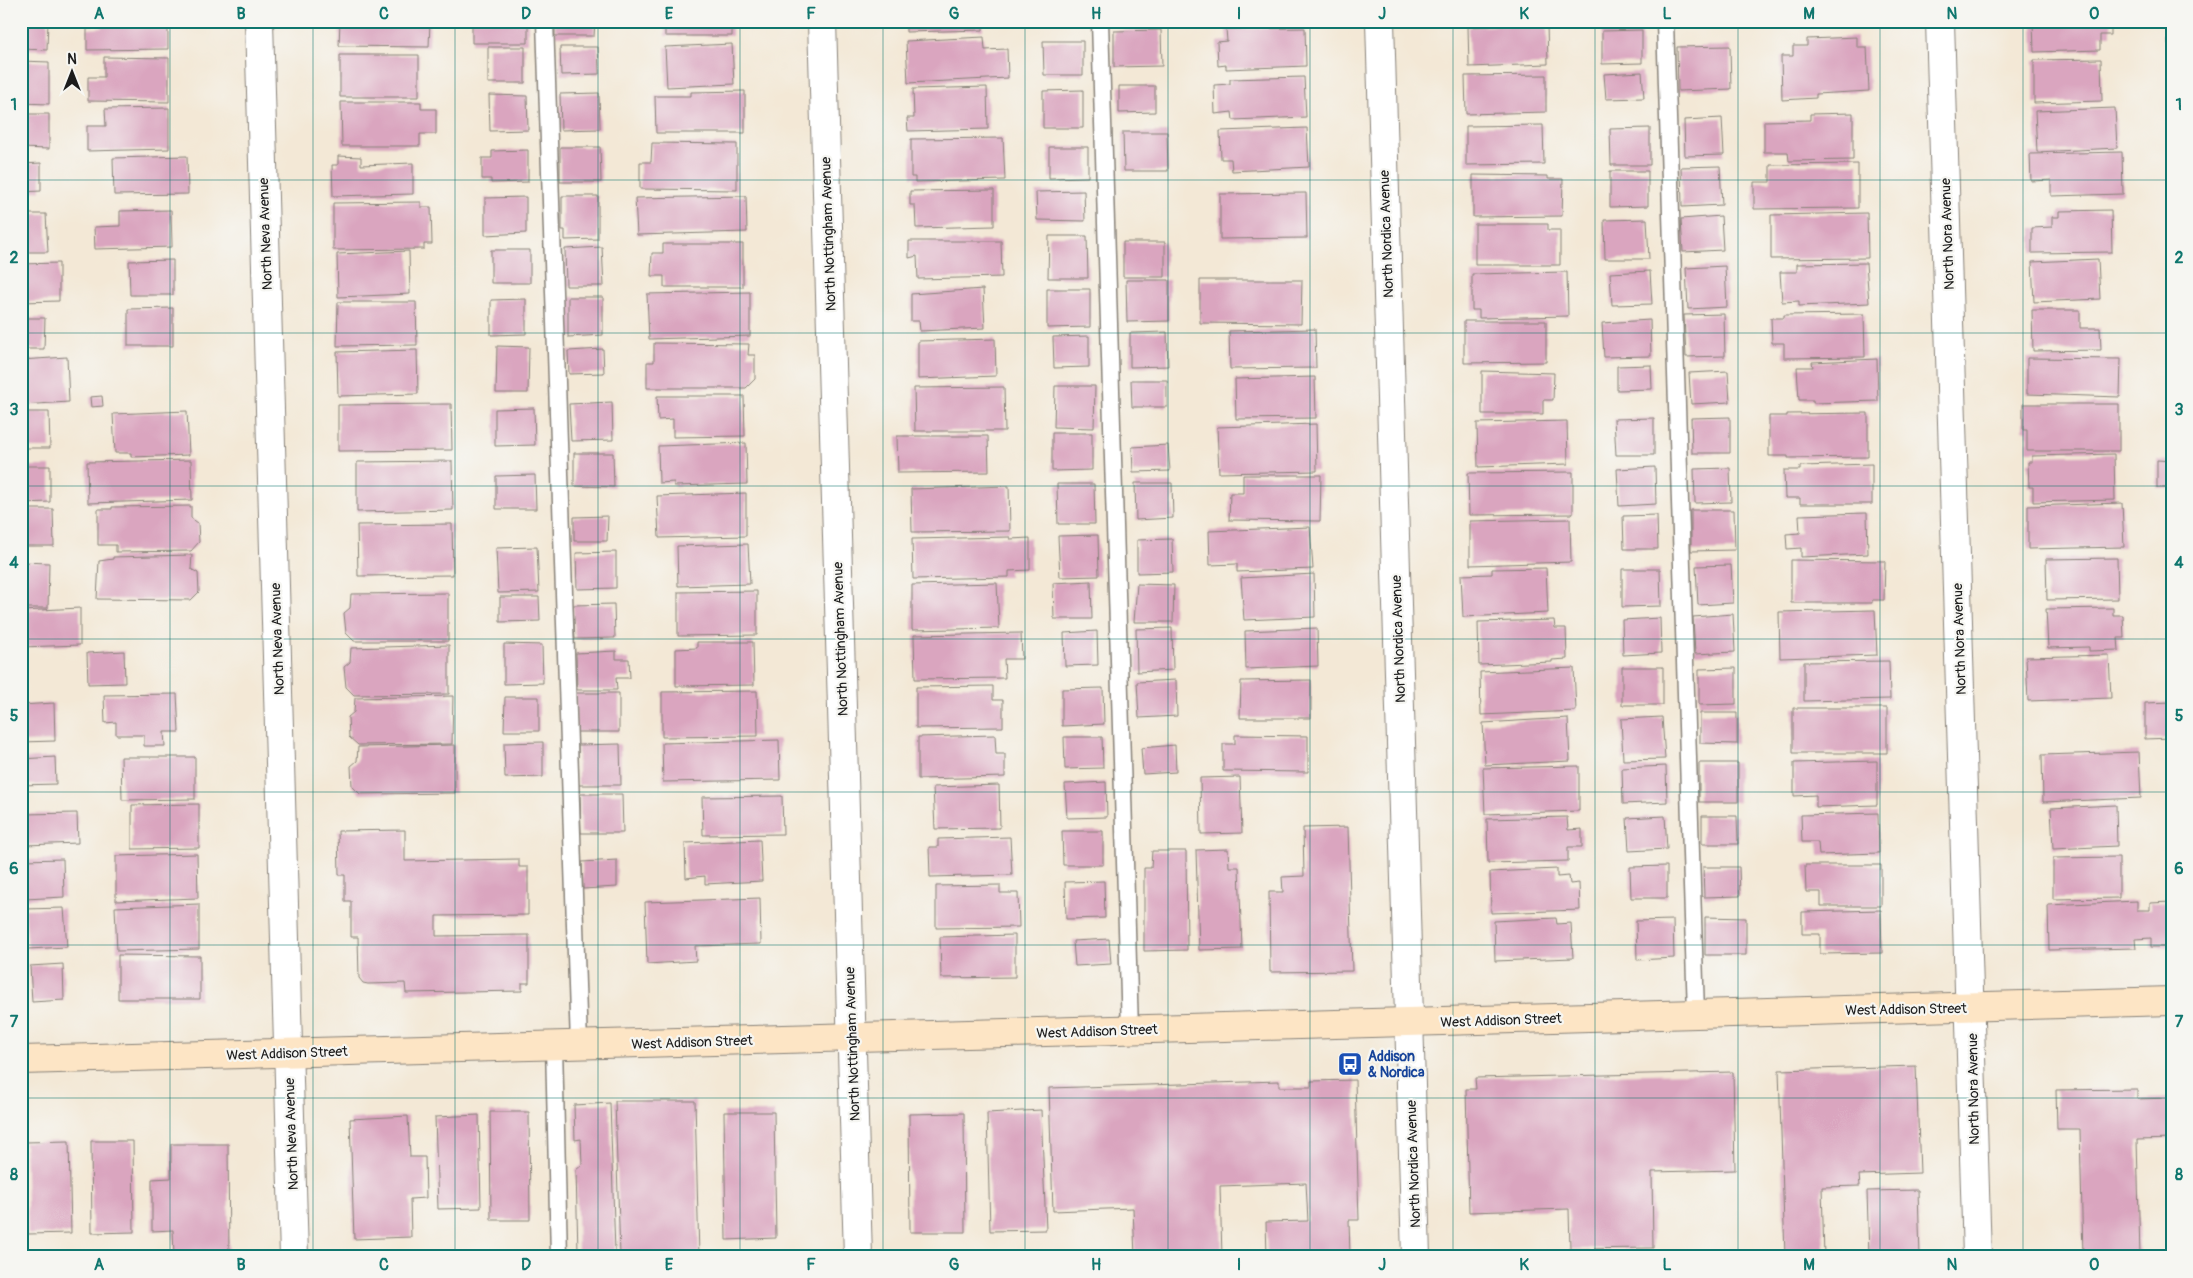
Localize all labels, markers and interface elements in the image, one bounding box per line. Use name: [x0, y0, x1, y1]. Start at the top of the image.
text: A: [94, 4, 105, 24]
text: B: [236, 4, 246, 24]
text: C: [379, 4, 389, 24]
text: D: [521, 4, 531, 24]
text: E: [665, 4, 674, 24]
text: F: [806, 4, 816, 24]
text: G: [949, 4, 960, 24]
text: H: [1091, 4, 1101, 24]
text: I: [1237, 4, 1241, 24]
text: J: [1378, 4, 1386, 24]
text: K: [1519, 4, 1529, 24]
text: L: [1662, 4, 1672, 24]
text: M: [1803, 4, 1815, 24]
text: N: [1947, 4, 1958, 24]
text: O: [2089, 4, 2099, 24]
north arrow: [48, 48, 98, 98]
text: N: [67, 51, 77, 68]
text: 1: [11, 95, 17, 115]
text: 1: [2176, 95, 2182, 115]
street label: North Nottingham Avenue: [817, 156, 840, 312]
street label: North Nordica Avenue: [1376, 170, 1397, 298]
street label: North Neva Avenue: [255, 177, 276, 290]
street label: North Nora Avenue: [1937, 178, 1958, 290]
text: 2: [10, 248, 19, 268]
text: 2: [2175, 248, 2184, 268]
text: 3: [10, 400, 19, 420]
text: 3: [2175, 400, 2184, 420]
text: 4: [9, 553, 19, 573]
text: 4: [2174, 553, 2184, 573]
street label: North Nottingham Avenue: [829, 561, 852, 717]
street label: North Nordica Avenue: [1388, 575, 1409, 703]
street label: North Neva Avenue: [267, 582, 288, 695]
street label: North Nora Avenue: [1949, 583, 1970, 695]
text: 5: [10, 706, 19, 726]
text: 5: [2175, 706, 2184, 726]
text: 6: [9, 859, 19, 879]
text: 6: [2174, 859, 2184, 879]
street label: North Nottingham Avenue: [841, 966, 864, 1122]
street label: West Addison Street: [1845, 1000, 1967, 1019]
street label: West Addison Street: [1440, 1010, 1562, 1031]
text: 7: [10, 1012, 19, 1032]
text: 7: [2175, 1012, 2184, 1032]
street label: West Addison Street: [1036, 1021, 1158, 1042]
street label: West Addison Street: [631, 1032, 753, 1053]
street label: North Nora Avenue: [1964, 1033, 1983, 1145]
street label: West Addison Street: [226, 1043, 348, 1064]
place label: Addison & Nordica: [1368, 1048, 1425, 1081]
bus stop icon: Addison & Nordica: [1337, 1051, 1363, 1077]
street label: North Neva Avenue: [281, 1077, 302, 1190]
street label: North Nordica Avenue: [1403, 1100, 1424, 1228]
text: 8: [10, 1165, 18, 1185]
text: 8: [2175, 1165, 2183, 1185]
text: A: [94, 1255, 105, 1275]
text: B: [236, 1255, 246, 1275]
text: C: [379, 1255, 389, 1275]
text: D: [521, 1255, 531, 1275]
text: E: [665, 1255, 674, 1275]
text: F: [806, 1255, 816, 1275]
text: G: [949, 1255, 960, 1275]
text: H: [1091, 1255, 1101, 1275]
text: I: [1237, 1255, 1241, 1275]
text: J: [1378, 1255, 1386, 1275]
text: K: [1519, 1255, 1529, 1275]
text: L: [1662, 1255, 1672, 1275]
text: M: [1803, 1255, 1815, 1275]
text: N: [1947, 1255, 1958, 1275]
text: O: [2089, 1255, 2099, 1275]

